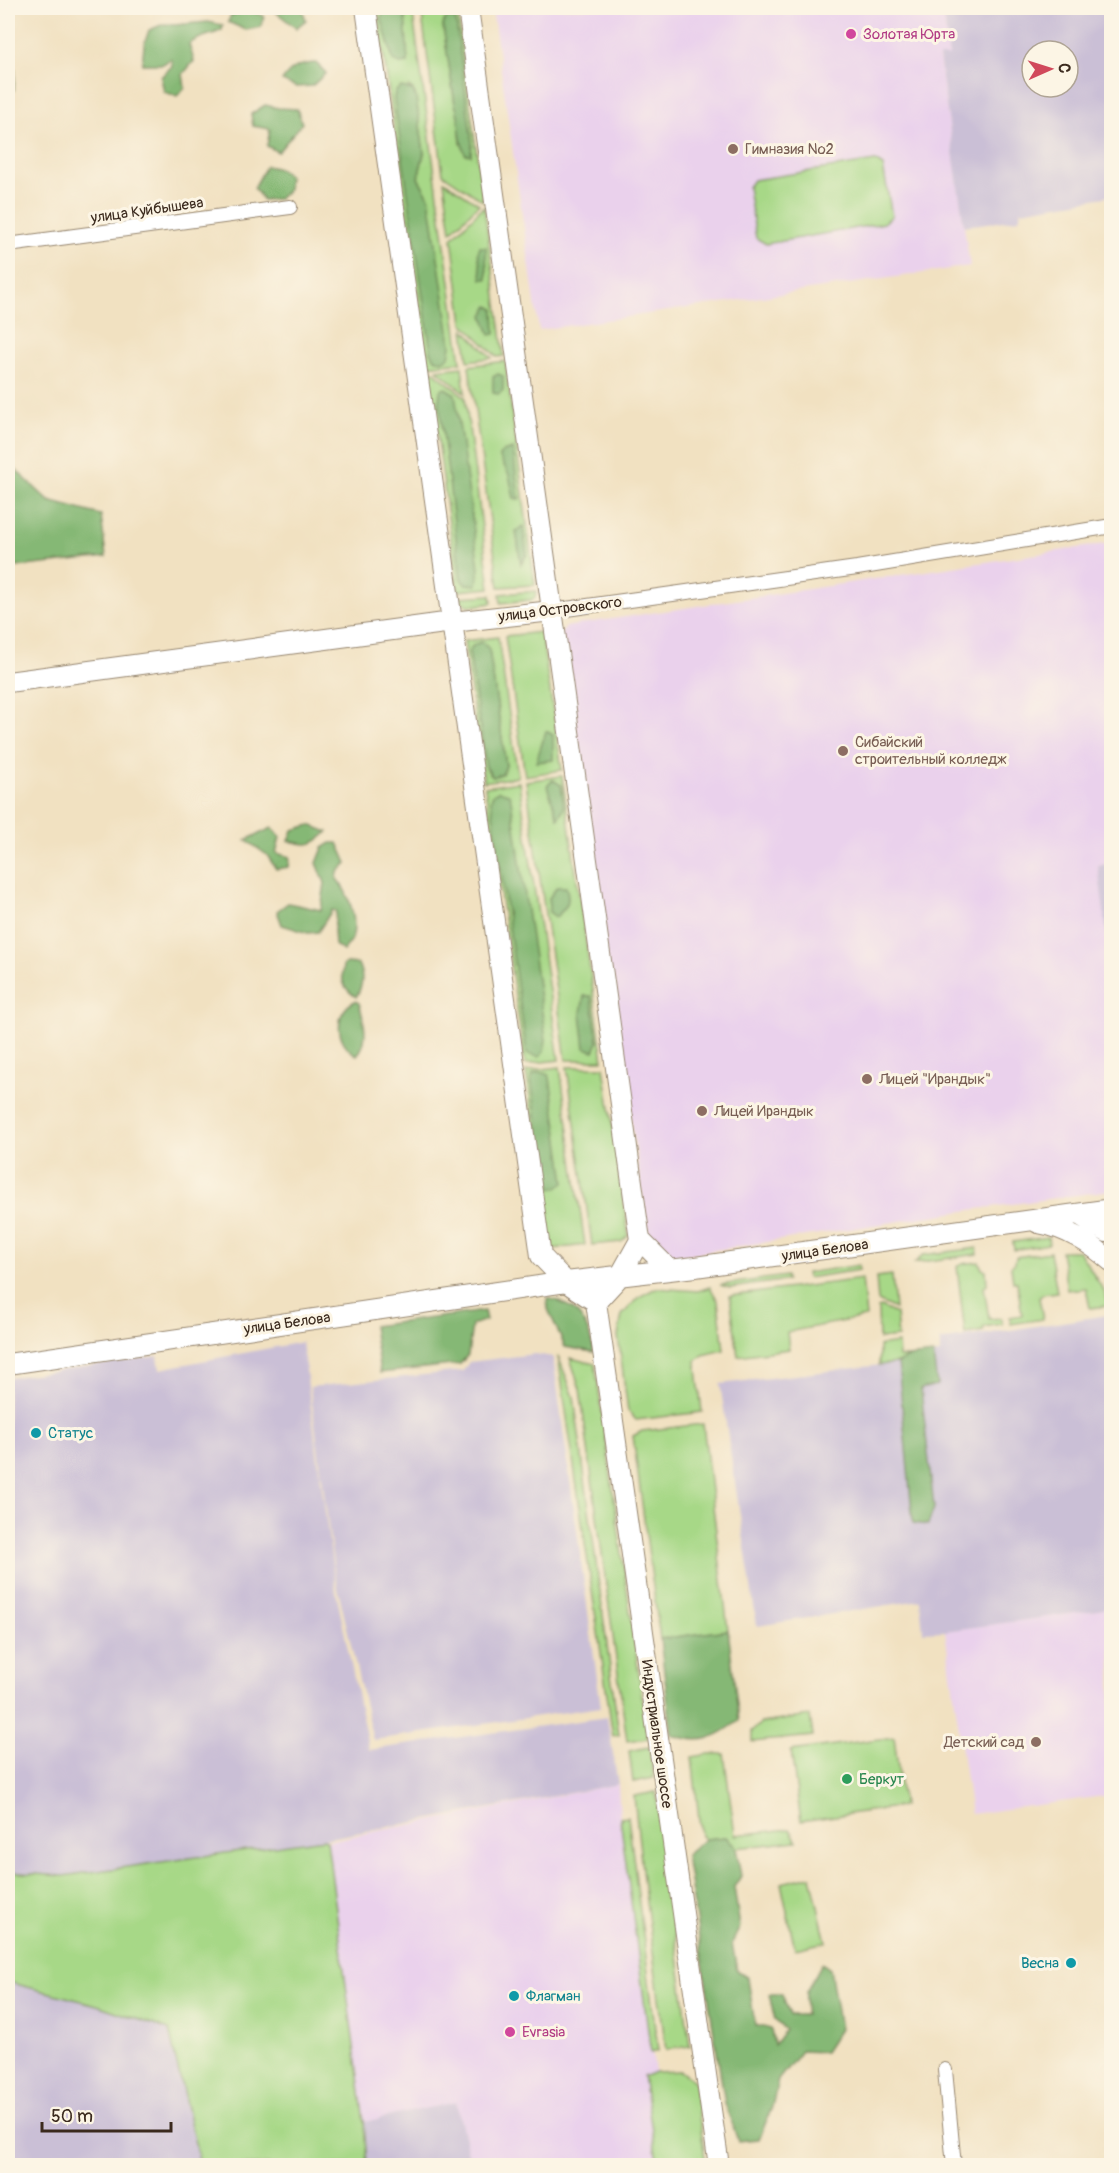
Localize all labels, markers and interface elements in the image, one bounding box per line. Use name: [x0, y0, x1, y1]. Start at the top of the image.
place label: Золотая Юрта: [863, 25, 955, 44]
marker: Золотая Юрта: [844, 27, 858, 41]
north arrow: [1020, 39, 1080, 99]
text: С: [1054, 63, 1074, 74]
place label: Гимназия №2: [745, 140, 834, 159]
marker: Гимназия №2: [726, 142, 740, 156]
street label: улица Куйбышева: [89, 193, 205, 228]
street label: улица Островского: [496, 593, 623, 627]
place label: Сибайский строительный колледж: [855, 733, 1007, 769]
marker: Сибайский строительный колледж: [836, 744, 850, 758]
place label: Лицей "Ирандык": [878, 1070, 991, 1089]
marker: Лицей "Ирандык": [860, 1072, 874, 1086]
place label: Лицей Ирандык: [713, 1102, 814, 1121]
marker: Лицей Ирандык: [695, 1104, 709, 1118]
street label: улица Белова: [780, 1235, 870, 1266]
street label: улица Белова: [242, 1308, 332, 1339]
place label: Статус: [48, 1424, 94, 1443]
marker: Статус: [29, 1426, 43, 1440]
street label: Индустриальное шоссе: [637, 1659, 676, 1810]
place label: Детский сад: [943, 1733, 1024, 1752]
marker: Детский сад: [1029, 1735, 1043, 1749]
place label: Беркут: [859, 1770, 905, 1789]
marker: Беркут: [840, 1772, 854, 1786]
place label: Весна: [1021, 1954, 1059, 1973]
marker: Весна: [1064, 1956, 1078, 1970]
place label: Флагман: [526, 1987, 580, 2006]
marker: Флагман: [507, 1989, 521, 2003]
place label: Evrasia: [522, 2023, 565, 2042]
marker: Evrasia: [503, 2025, 517, 2039]
scale bar: [42, 2095, 171, 2133]
text: 50 m: [51, 2105, 93, 2128]

